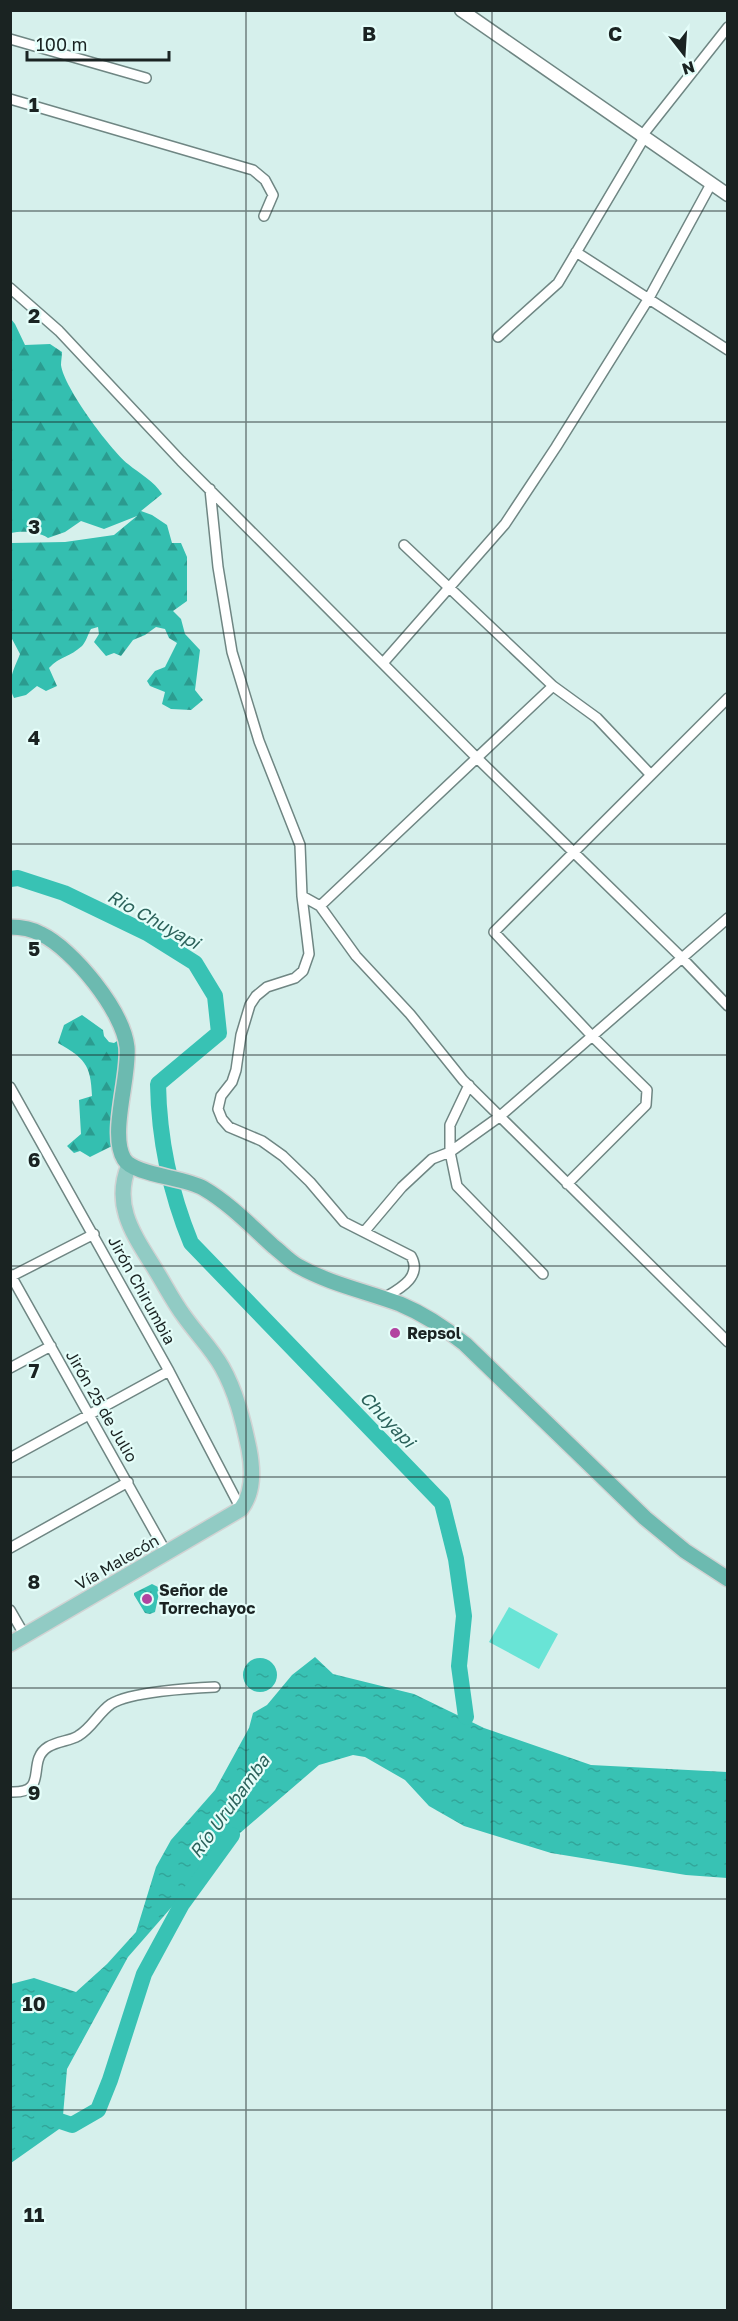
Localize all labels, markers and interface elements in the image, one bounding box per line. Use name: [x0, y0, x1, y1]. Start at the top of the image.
text: B: [362, 21, 376, 45]
text: C: [608, 21, 622, 45]
scale bar: [27, 24, 170, 62]
north arrow: [654, 24, 714, 84]
text: 100 m: [36, 33, 87, 55]
text: N: [680, 57, 697, 80]
text: 1: [29, 92, 39, 116]
text: 2: [28, 303, 40, 327]
text: 3: [28, 514, 40, 538]
text: 4: [28, 725, 40, 749]
water label: Rio Chuyapi: [104, 885, 206, 954]
text: 5: [28, 936, 40, 960]
text: 6: [28, 1147, 40, 1171]
street label: Jirón Chirumbia: [104, 1232, 180, 1348]
place label: Repsol: [407, 1323, 462, 1343]
marker: Repsol: [388, 1326, 402, 1340]
street label: Jirón 25 de Julio: [62, 1346, 142, 1466]
text: 7: [29, 1358, 40, 1382]
water label: Chuyapi: [356, 1386, 422, 1453]
street label: Vía Malecón: [72, 1530, 162, 1594]
text: 8: [28, 1569, 40, 1593]
place label: Señor de Torrechayoc: [159, 1580, 255, 1618]
marker: Señor de Torrechayoc: [140, 1592, 154, 1606]
water label: Río Urubamba: [184, 1750, 274, 1862]
text: 9: [28, 1780, 40, 1804]
text: 10: [22, 1991, 46, 2015]
text: 11: [24, 2202, 44, 2226]

